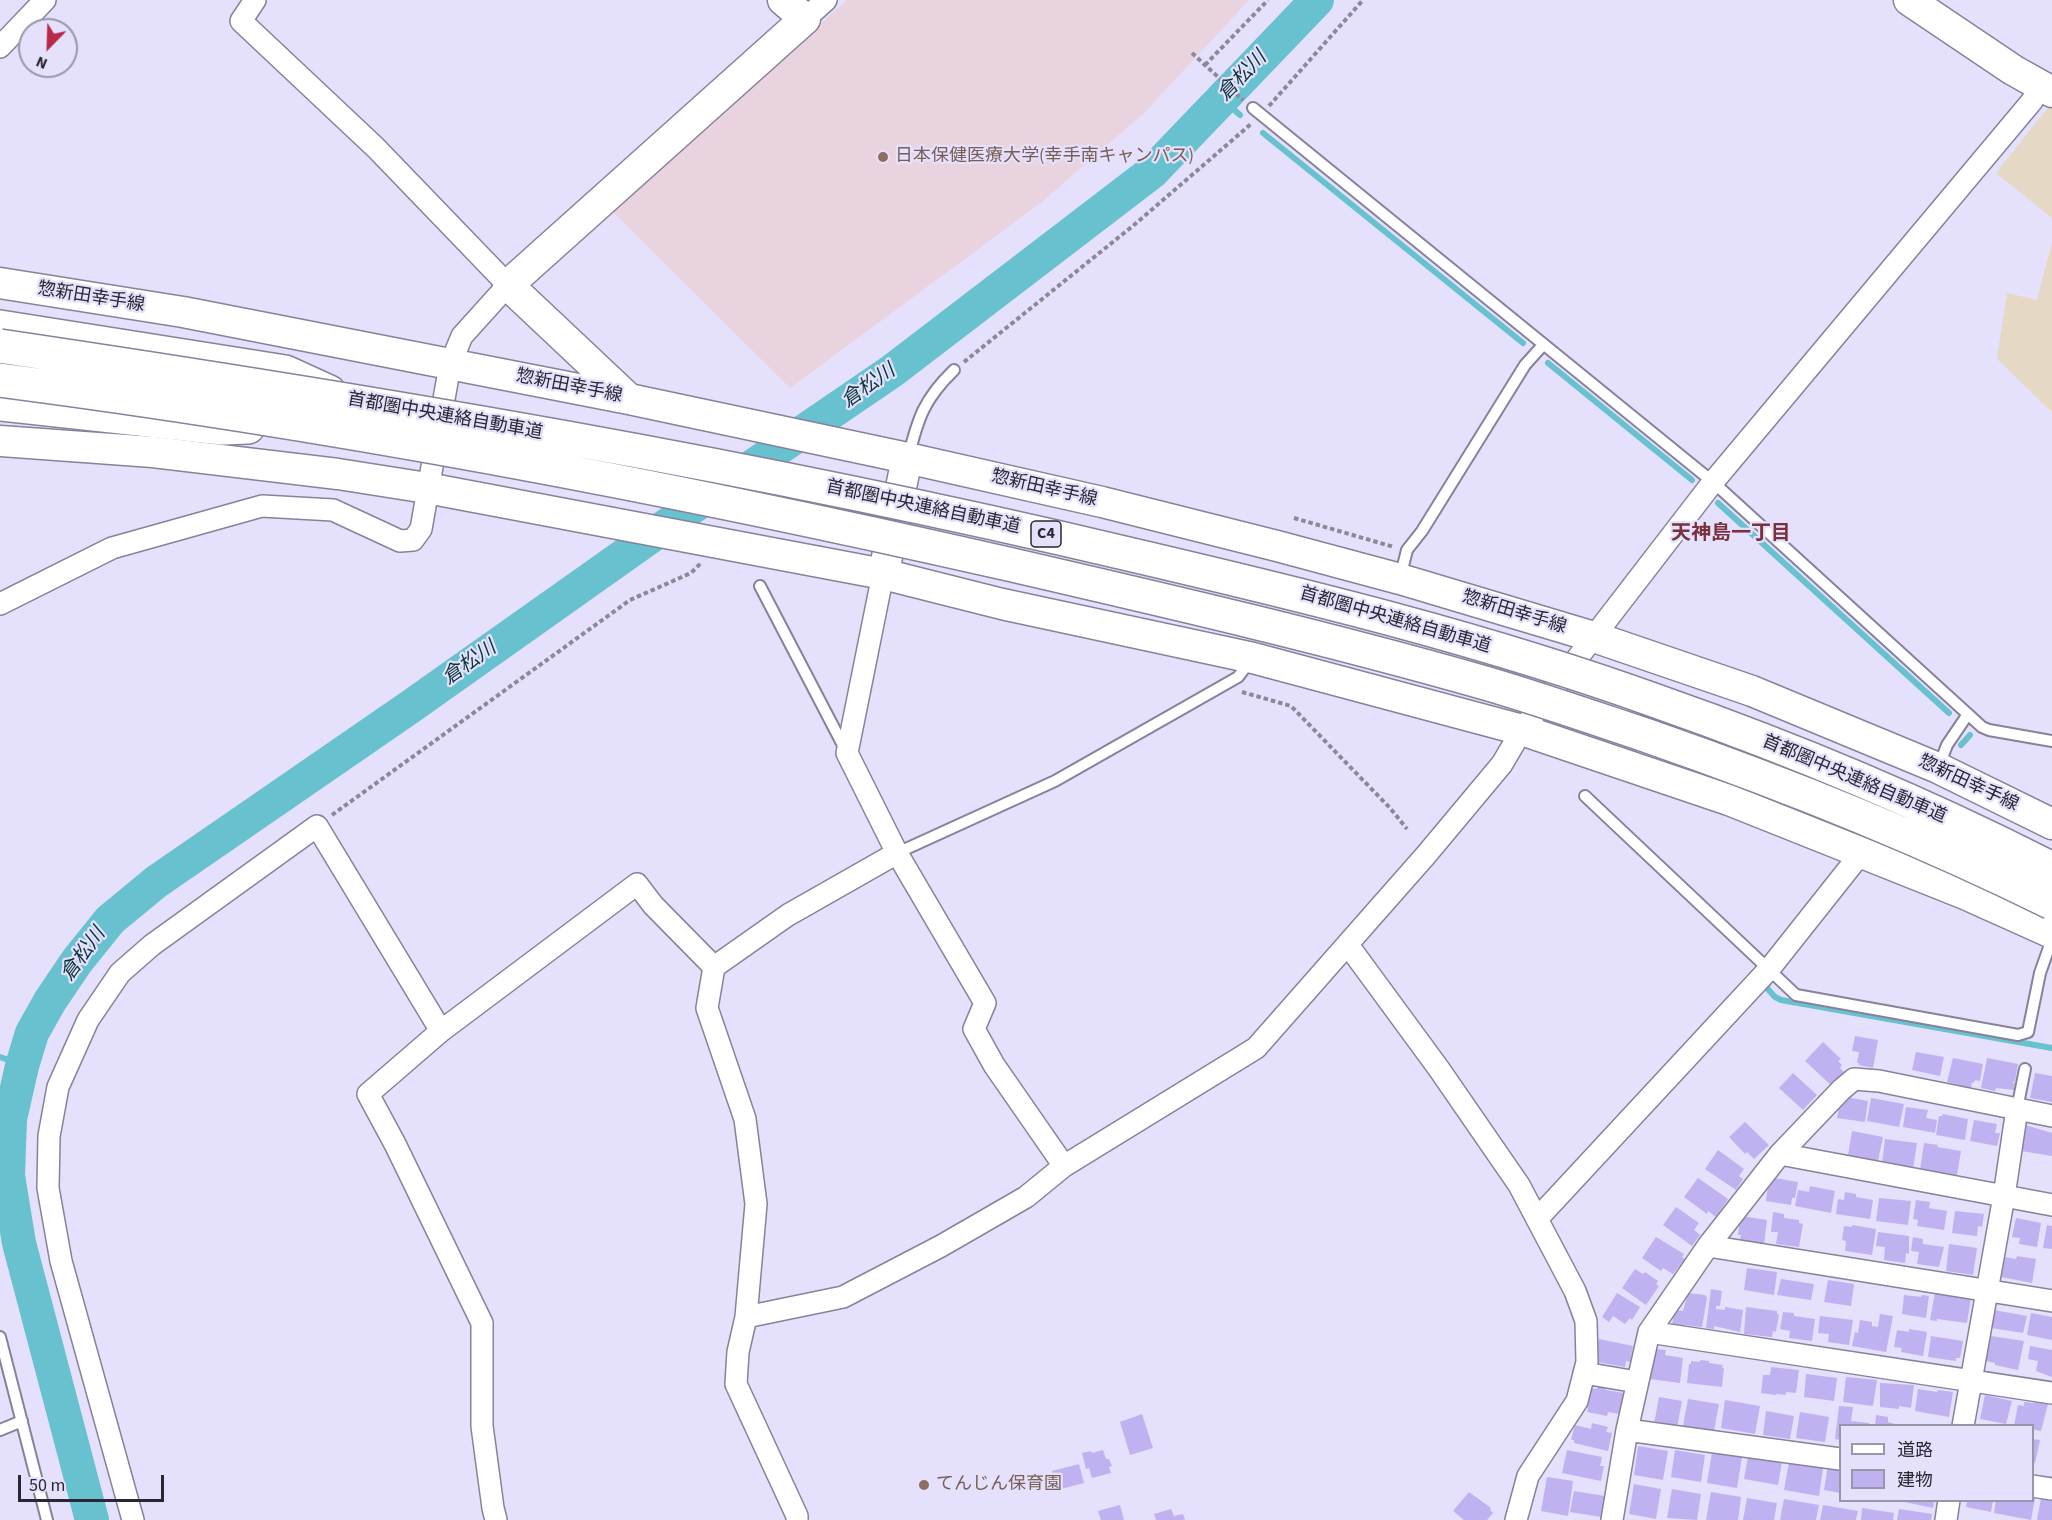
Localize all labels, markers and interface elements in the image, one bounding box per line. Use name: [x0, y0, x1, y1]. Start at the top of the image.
north arrow: [18, 18, 78, 78]
water label: 倉松川: [1214, 47, 1272, 107]
text: N: [33, 51, 51, 75]
place label: 日本保健医療大学(幸手南キャンパス): [895, 146, 1194, 168]
marker: 日本保健医療大学(幸手南キャンパス): [876, 150, 890, 164]
street label: 惣新田幸手線: [36, 279, 146, 317]
water label: 倉松川: [838, 360, 900, 414]
street label: 惣新田幸手線: [514, 366, 624, 408]
street label: 首都圏中央連絡自動車道: [346, 389, 544, 445]
street label: 惣新田幸手線: [989, 466, 1099, 512]
street label: 首都圏中央連絡自動車道: [824, 477, 1022, 539]
road number: C4: [1031, 521, 1061, 547]
district label: 天神島一丁目: [1671, 523, 1791, 547]
street label: 首都圏中央連絡自動車道: [1297, 583, 1493, 659]
street label: 惣新田幸手線: [1459, 587, 1569, 639]
water label: 倉松川: [439, 637, 501, 691]
street label: 首都圏中央連絡自動車道: [1759, 731, 1949, 829]
street label: 惣新田幸手線: [1914, 751, 2022, 817]
water label: 倉松川: [57, 924, 111, 986]
legend: [1839, 1424, 2034, 1502]
text: 道路: [1897, 1438, 1933, 1463]
scale bar: [21, 1463, 166, 1501]
text: 建物: [1897, 1468, 1933, 1493]
text: 50 m: [29, 1473, 65, 1498]
place label: てんじん保育園: [936, 1474, 1062, 1496]
marker: てんじん保育園: [917, 1478, 931, 1492]

